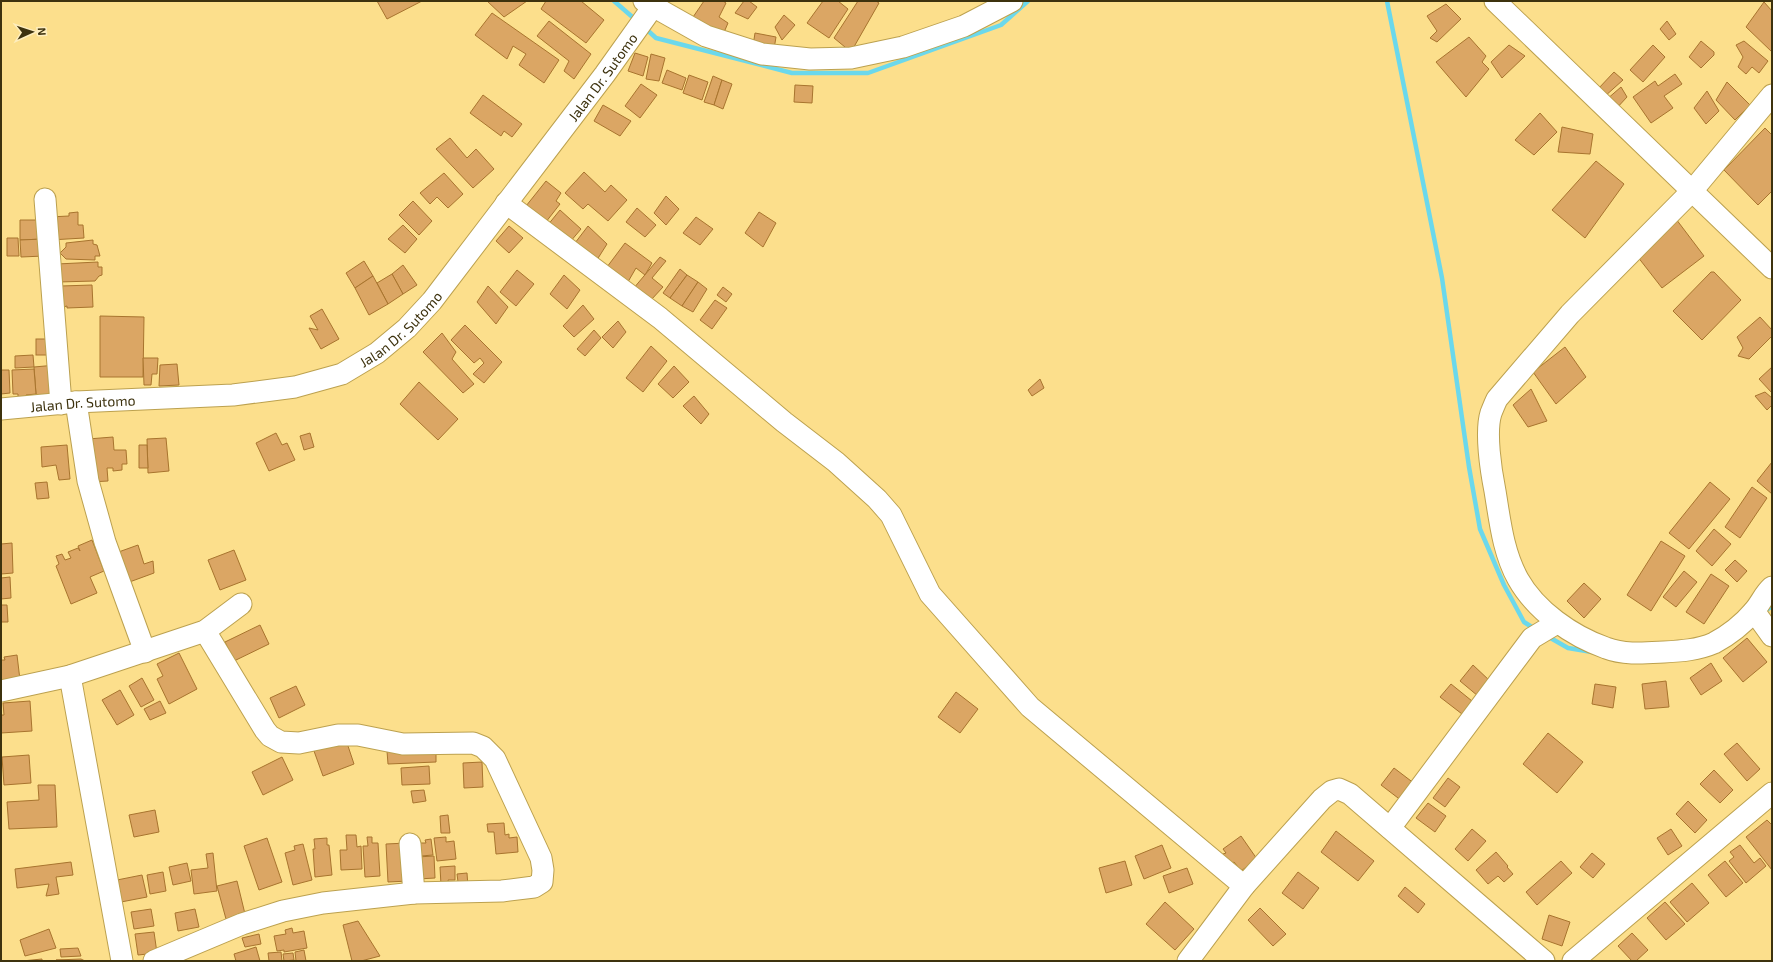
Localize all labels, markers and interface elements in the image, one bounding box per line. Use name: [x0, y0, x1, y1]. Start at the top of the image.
north arrow: [12, 12, 52, 52]
text: N: [36, 27, 49, 36]
street label: Jalan Dr. Sutomo: [564, 29, 640, 124]
street label: Jalan Dr. Sutomo: [356, 288, 445, 370]
street label: Jalan Dr. Sutomo: [29, 391, 136, 415]

